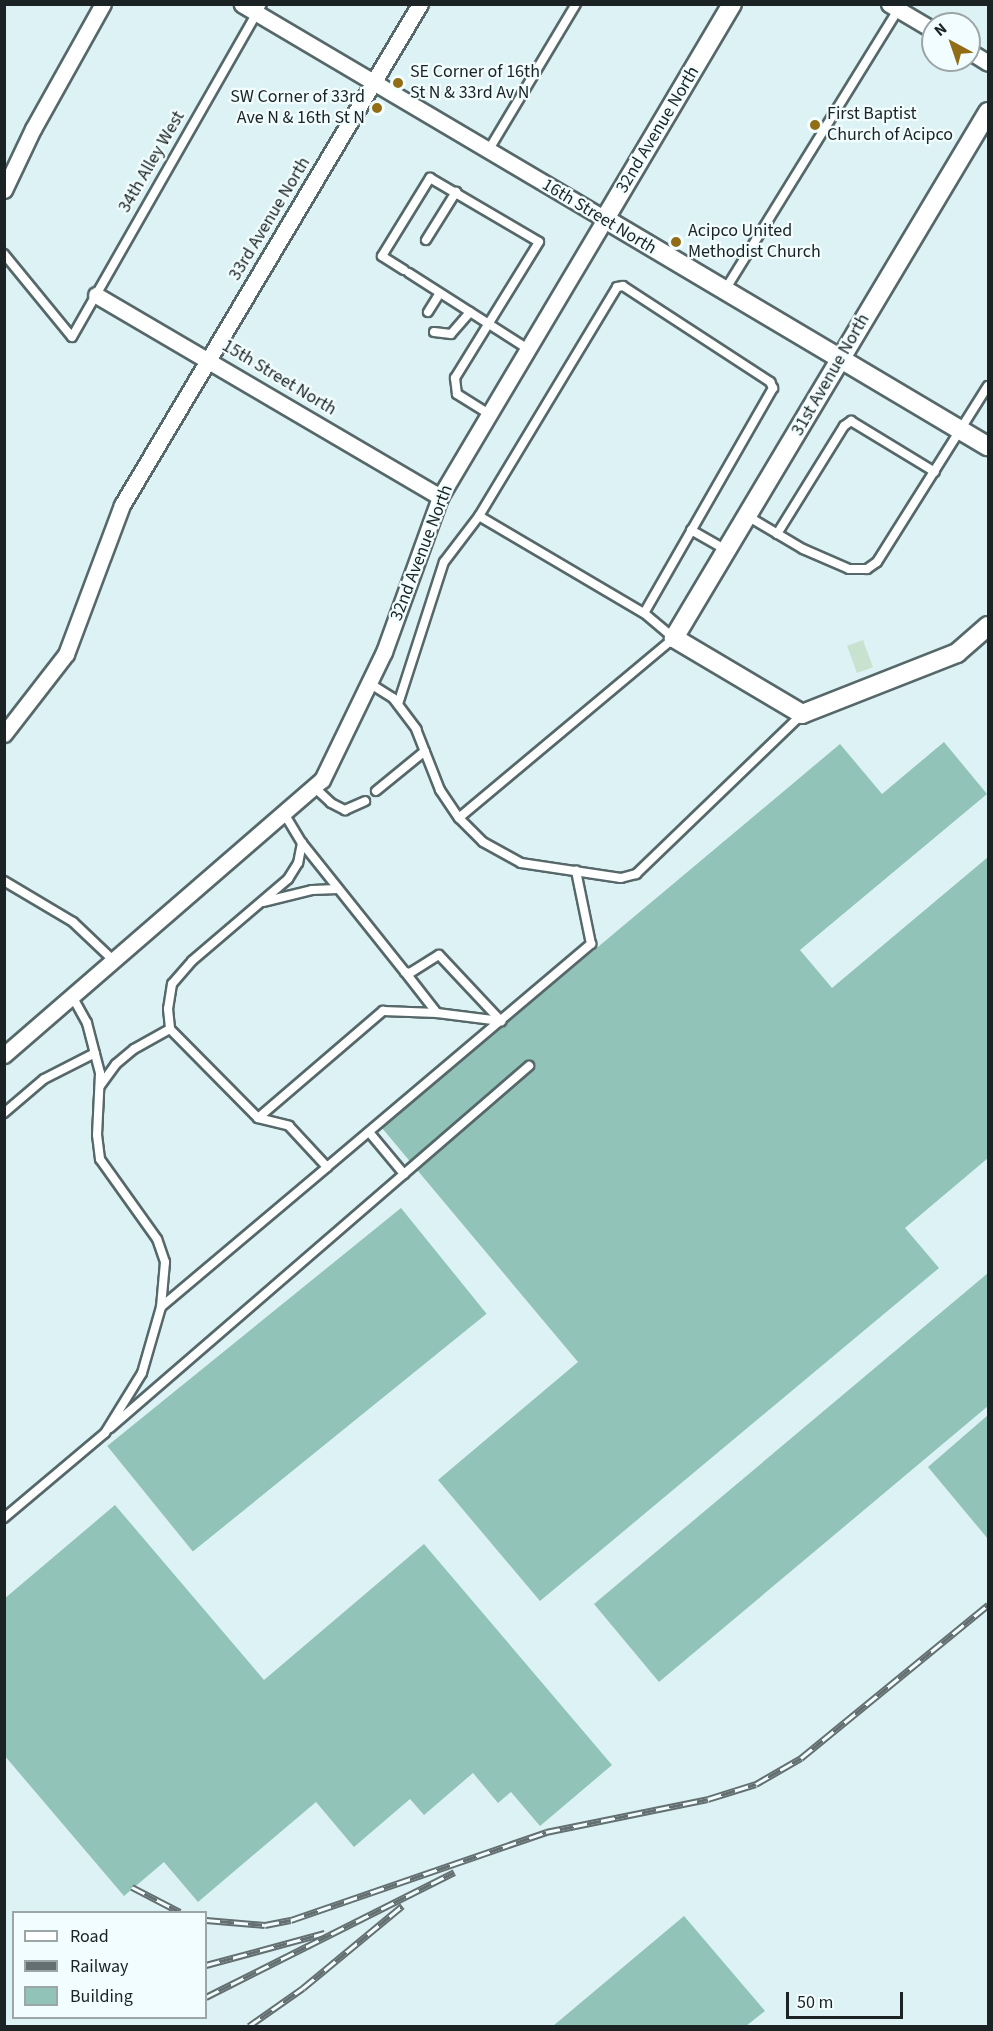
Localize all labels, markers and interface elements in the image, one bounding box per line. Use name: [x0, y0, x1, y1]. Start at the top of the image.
north arrow: [921, 12, 981, 72]
text: N: [930, 18, 952, 42]
place label: SE Corner of 16th St N & 33rd Av N: [410, 62, 540, 104]
street label: 32nd Avenue North: [612, 63, 704, 197]
marker: SE Corner of 16th St N & 33rd Av N: [391, 76, 405, 90]
place label: SW Corner of 33rd Ave N & 16th St N: [230, 87, 365, 130]
marker: SW Corner of 33rd Ave N & 16th St N: [370, 101, 384, 115]
place label: First Baptist Church of Acipco: [827, 104, 953, 146]
street label: 34th Alley West: [114, 107, 190, 217]
marker: First Baptist Church of Acipco: [808, 118, 822, 132]
street label: 33rd Avenue North: [225, 153, 315, 285]
street label: 16th Street North: [538, 174, 660, 260]
place label: Acipco United Methodist Church: [688, 221, 821, 264]
marker: Acipco United Methodist Church: [669, 235, 683, 249]
street label: 31st Avenue North: [787, 310, 875, 440]
street label: 15th Street North: [218, 335, 340, 421]
street label: 32nd Avenue North: [386, 482, 458, 624]
legend: [12, 1911, 207, 2019]
text: Road: [70, 1924, 109, 1949]
text: Railway: [70, 1954, 129, 1979]
scale bar: [789, 1980, 906, 2018]
text: Building: [70, 1984, 133, 2009]
text: 50 m: [797, 1990, 833, 2015]

